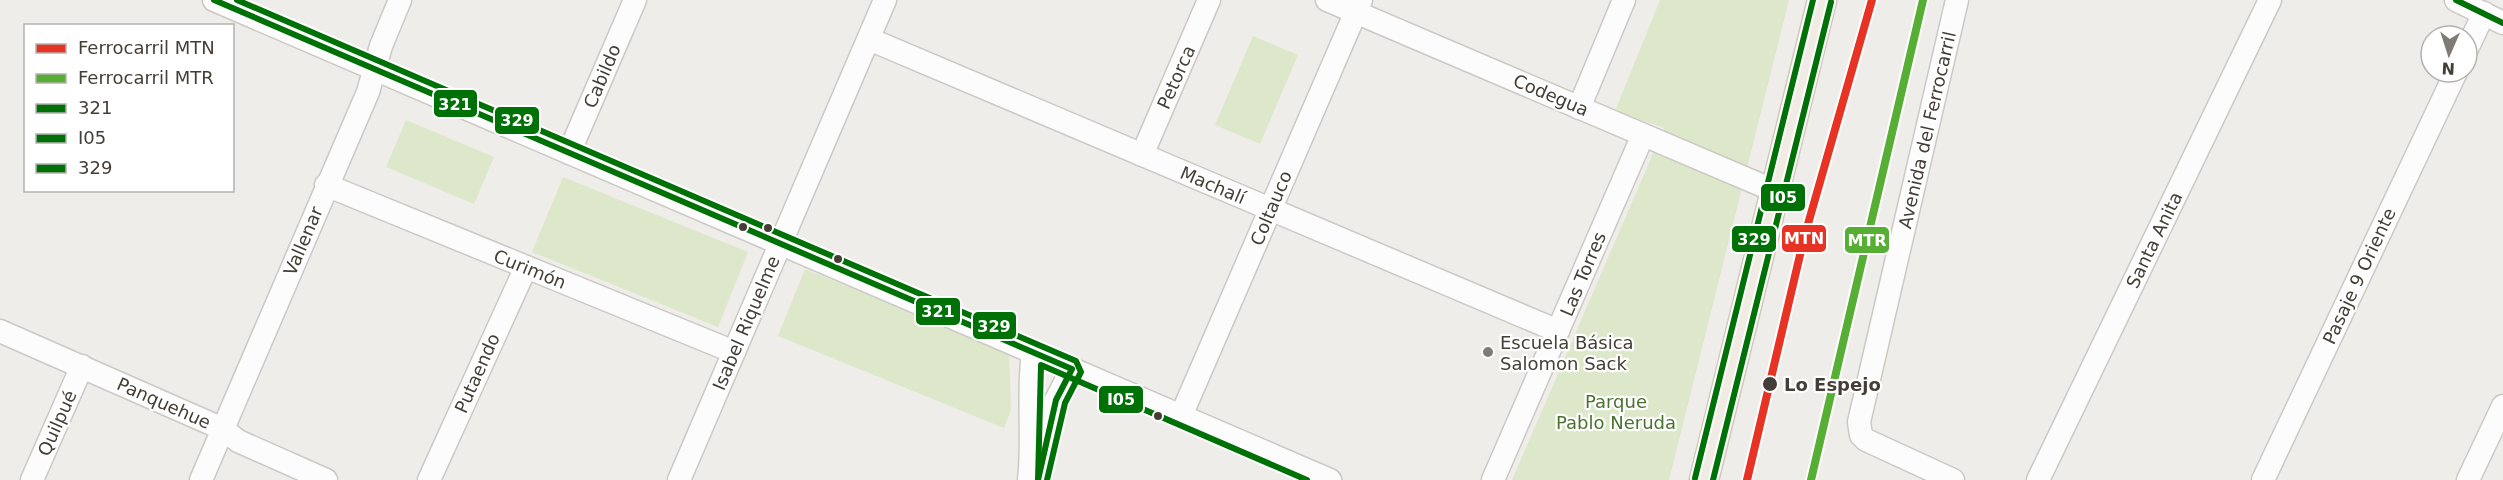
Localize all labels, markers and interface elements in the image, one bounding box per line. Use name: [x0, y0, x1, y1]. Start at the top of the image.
legend: [24, 24, 234, 192]
north arrow: [2419, 24, 2479, 84]
street label: Avenida del Ferrocarril: [1894, 29, 1960, 231]
text: Ferrocarril MTN: [78, 37, 215, 58]
street label: Cabildo: [579, 41, 625, 111]
street label: Petorca: [1153, 42, 1199, 112]
text: N: [2441, 59, 2455, 78]
text: Ferrocarril MTR: [78, 67, 214, 88]
street label: Codegua: [1510, 70, 1592, 120]
line badge: 321: [433, 89, 478, 118]
text: 321: [438, 95, 472, 114]
text: 321: [78, 97, 112, 118]
line badge: 329: [494, 106, 540, 135]
text: 329: [500, 111, 534, 130]
text: I05: [78, 127, 106, 148]
text: 329: [78, 157, 112, 178]
street label: Machalí: [1177, 162, 1250, 209]
street label: Coltauco: [1246, 168, 1296, 248]
line badge: I05: [1760, 183, 1806, 212]
text: I05: [1769, 188, 1797, 207]
street label: Santa Anita: [2122, 188, 2186, 292]
street label: Vallenar: [279, 203, 327, 279]
street label: Pasaje 9 Oriente: [2318, 205, 2400, 347]
unlabelled marker: [737, 221, 749, 233]
unlabelled marker: [762, 222, 774, 234]
line badge: MTN: [1781, 224, 1827, 253]
line badge: 329: [1731, 225, 1777, 253]
line badge: MTR: [1844, 226, 1890, 254]
street label: Las Torres: [1556, 229, 1610, 319]
text: MTN: [1784, 229, 1824, 248]
text: 329: [1737, 230, 1771, 249]
text: MTR: [1847, 231, 1887, 250]
street label: Curimón: [491, 245, 569, 293]
street label: Isabel Riquelme: [708, 253, 784, 393]
unlabelled marker: [832, 253, 844, 265]
line badge: 321: [915, 297, 961, 326]
text: 321: [921, 302, 955, 321]
line badge: 329: [972, 311, 1017, 340]
text: 329: [977, 317, 1011, 336]
street label: Putaendo: [450, 330, 504, 416]
place label: Escuela Básica Salomon Sack: [1500, 332, 1634, 374]
marker: Escuela Básica Salomon Sack: [1481, 345, 1495, 359]
street label: Panquehue: [114, 373, 214, 433]
place label: Lo Espejo: [1784, 374, 1881, 395]
marker: Lo Espejo: [1761, 375, 1779, 393]
line badge: I05: [1098, 385, 1144, 414]
street label: Quilpué: [33, 387, 81, 459]
text: I05: [1107, 390, 1135, 409]
park label: Parque Pablo Neruda: [1556, 391, 1676, 433]
unlabelled marker: [1152, 410, 1164, 422]

